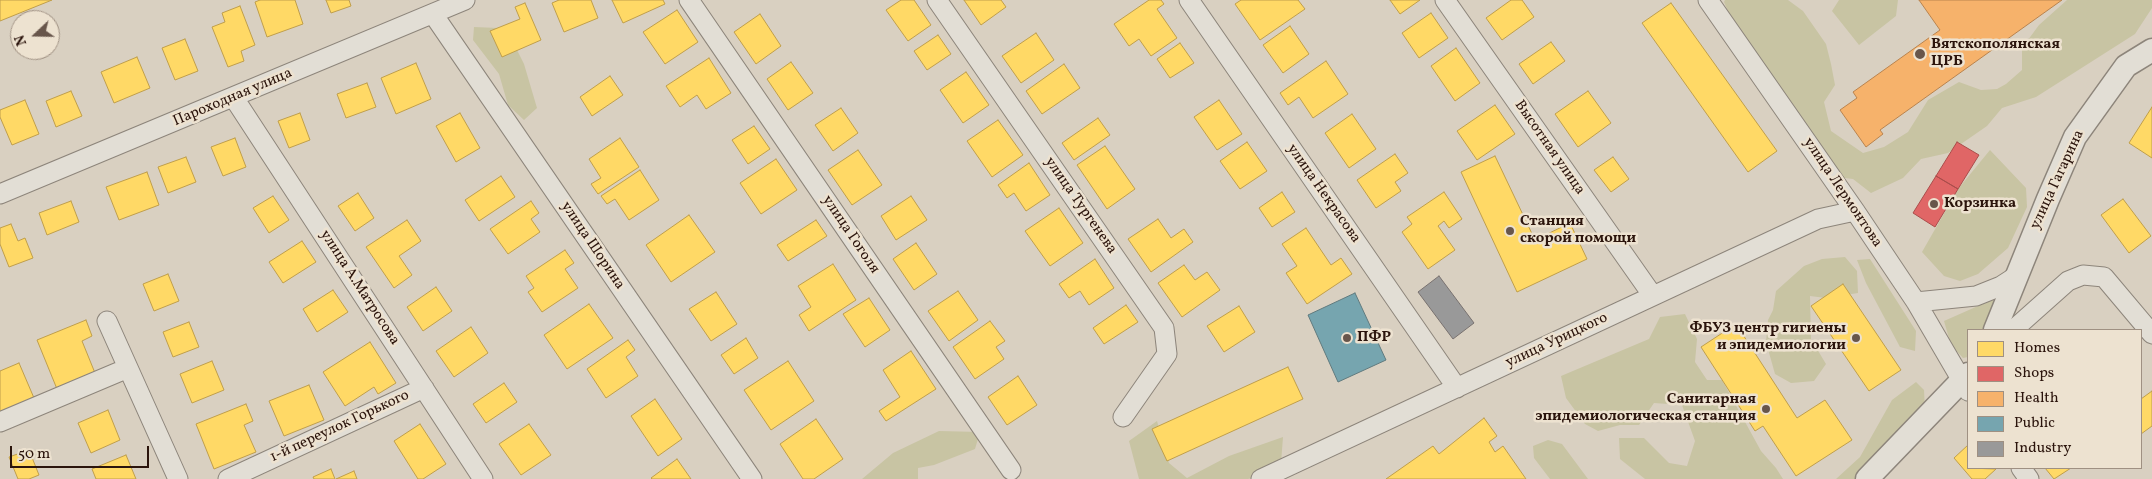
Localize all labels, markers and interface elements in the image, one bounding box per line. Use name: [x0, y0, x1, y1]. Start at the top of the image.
north arrow: [10, 10, 60, 60]
text: N: [11, 32, 32, 48]
place label: Вятскополянская ЦРБ: [1931, 36, 2060, 71]
marker: Вятскополянская ЦРБ: [1913, 47, 1927, 61]
street label: Пароходная улица: [171, 65, 295, 131]
street label: Высотная улица: [1510, 97, 1588, 199]
street label: улица Гагарина: [2027, 127, 2089, 233]
street label: улица Лермонтова: [1799, 135, 1885, 251]
street label: улица Некрасова: [1282, 141, 1364, 247]
street label: улица Тургенева: [1040, 154, 1120, 258]
street label: улица Гоголя: [817, 192, 883, 278]
place label: Корзинка: [1944, 195, 2016, 213]
marker: Корзинка: [1928, 198, 1940, 210]
street label: улица Шорина: [556, 199, 628, 293]
place label: Станция скорой помощи: [1520, 213, 1636, 248]
marker: Станция скорой помощи: [1504, 225, 1516, 237]
street label: улица А.Матросова: [315, 227, 403, 349]
street label: улица Урицкого: [1503, 309, 1611, 373]
place label: ФБУЗ центр гигиены и эпидемиологии: [1690, 320, 1846, 355]
place label: ПФР: [1357, 329, 1391, 347]
legend: [1967, 329, 2142, 469]
marker: ПФР: [1341, 332, 1353, 344]
marker: ФБУЗ центр гигиены и эпидемиологии: [1850, 332, 1862, 344]
text: Homes: [2014, 338, 2060, 359]
text: Shops: [2014, 363, 2054, 384]
street label: 1-й переулок Горького: [268, 387, 412, 467]
text: Health: [2014, 388, 2059, 409]
place label: Санитарная эпидемиологическая станция: [1535, 391, 1756, 426]
marker: Санитарная эпидемиологическая станция: [1760, 403, 1772, 415]
text: Public: [2014, 413, 2055, 434]
scale bar: [12, 436, 151, 468]
text: Industry: [2014, 438, 2071, 459]
text: 50 m: [18, 444, 50, 465]

